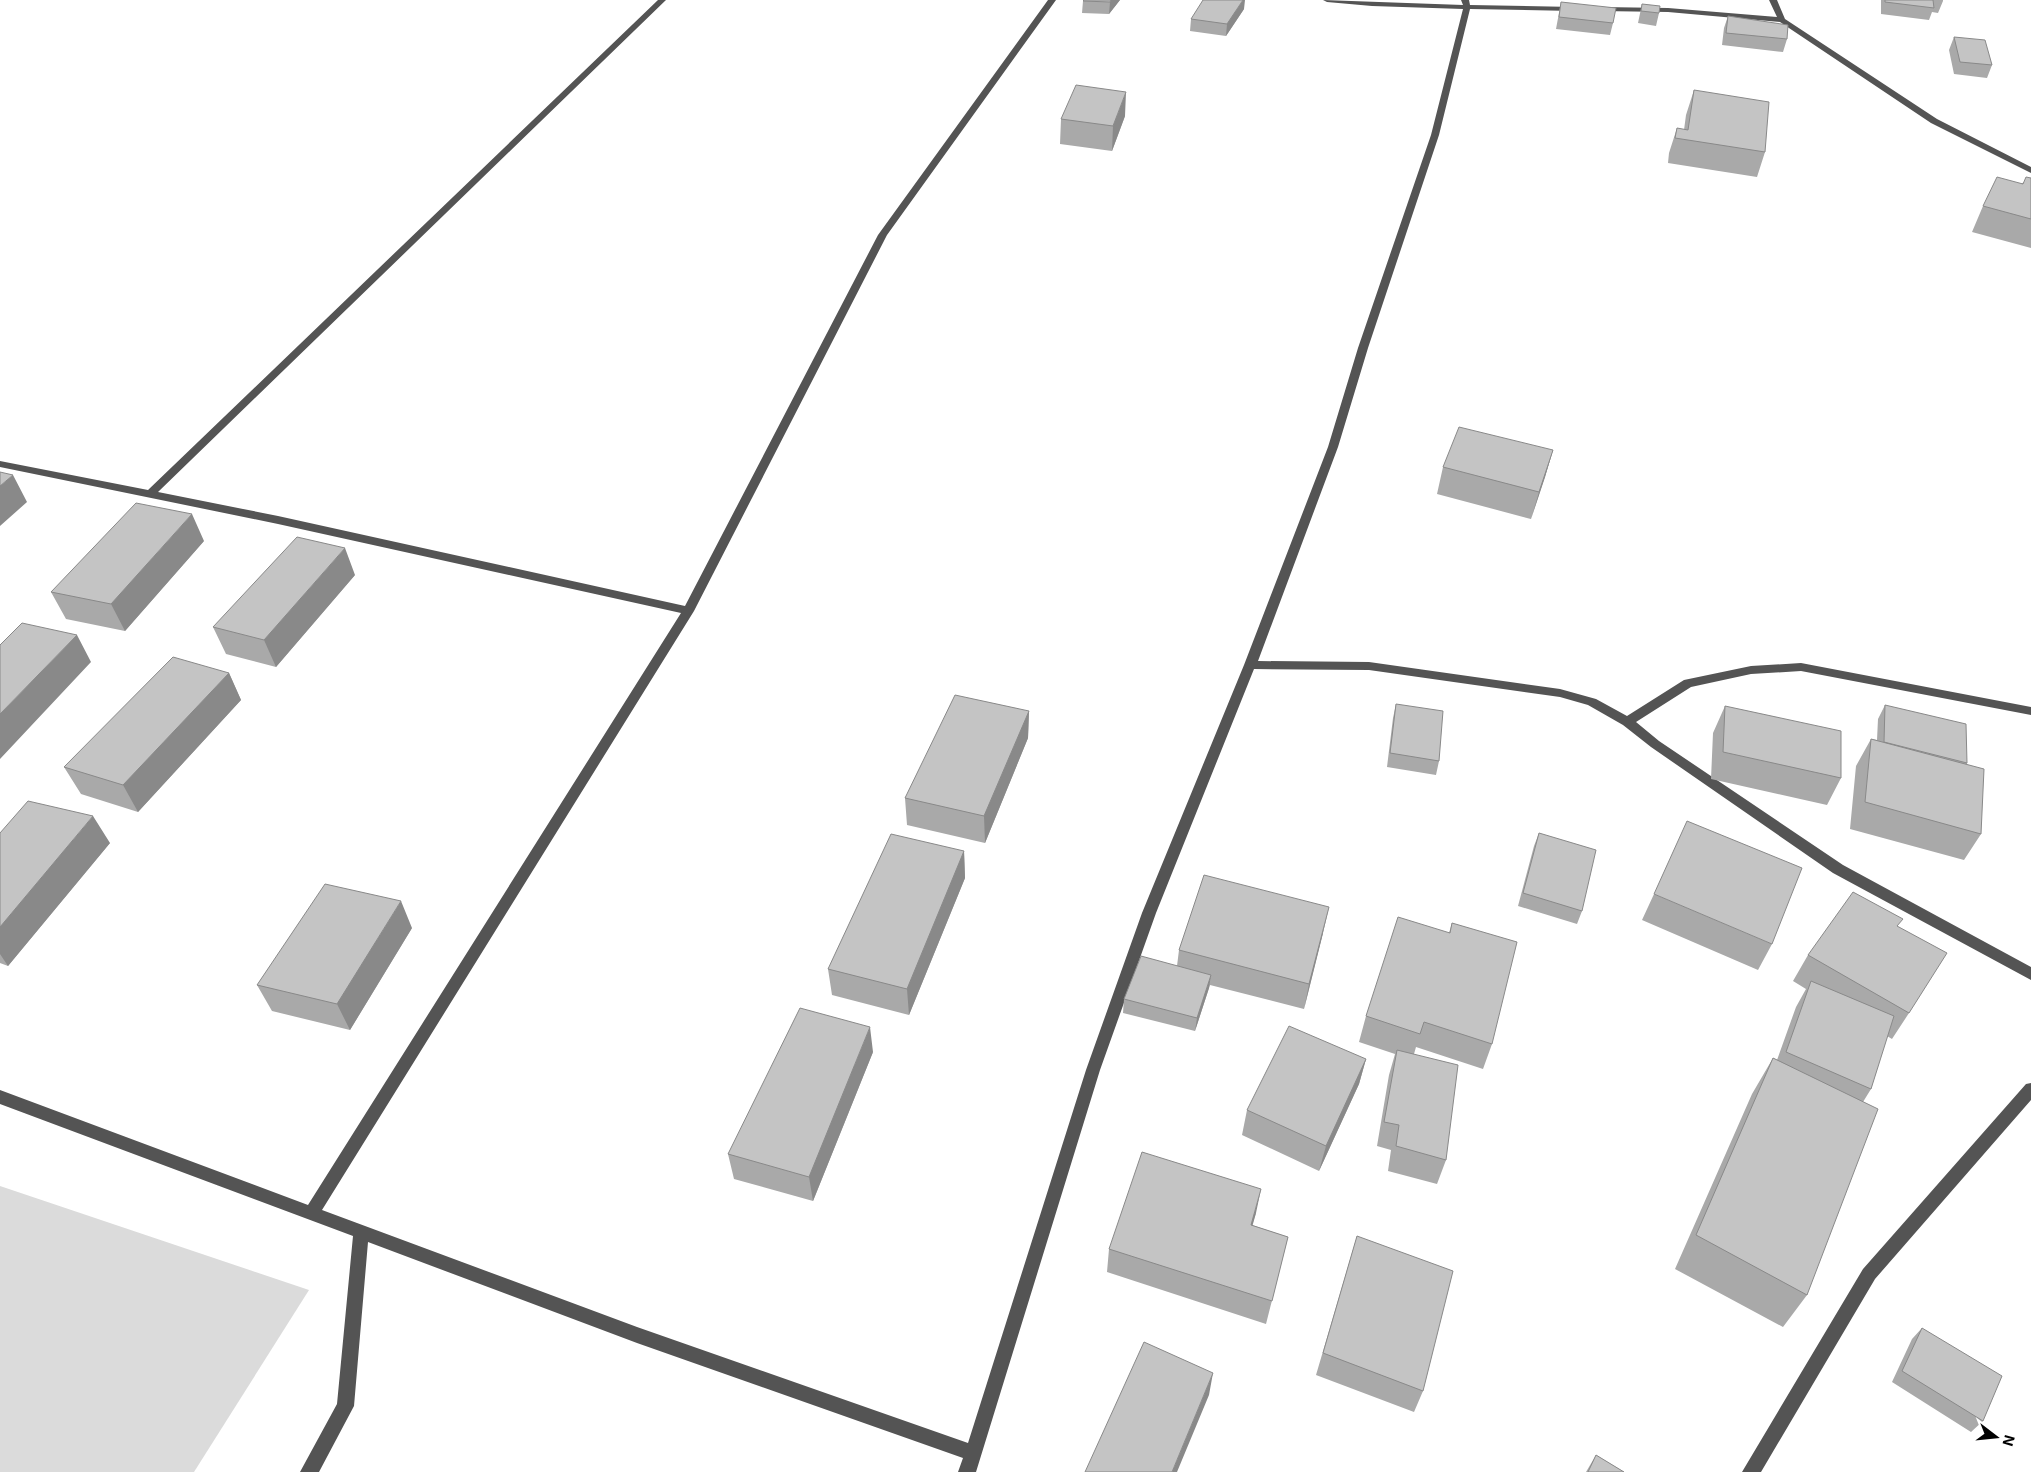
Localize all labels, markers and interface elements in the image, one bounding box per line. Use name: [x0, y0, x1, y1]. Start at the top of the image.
north arrow: [1971, 1412, 2021, 1462]
text: N: [1999, 1433, 2019, 1448]

